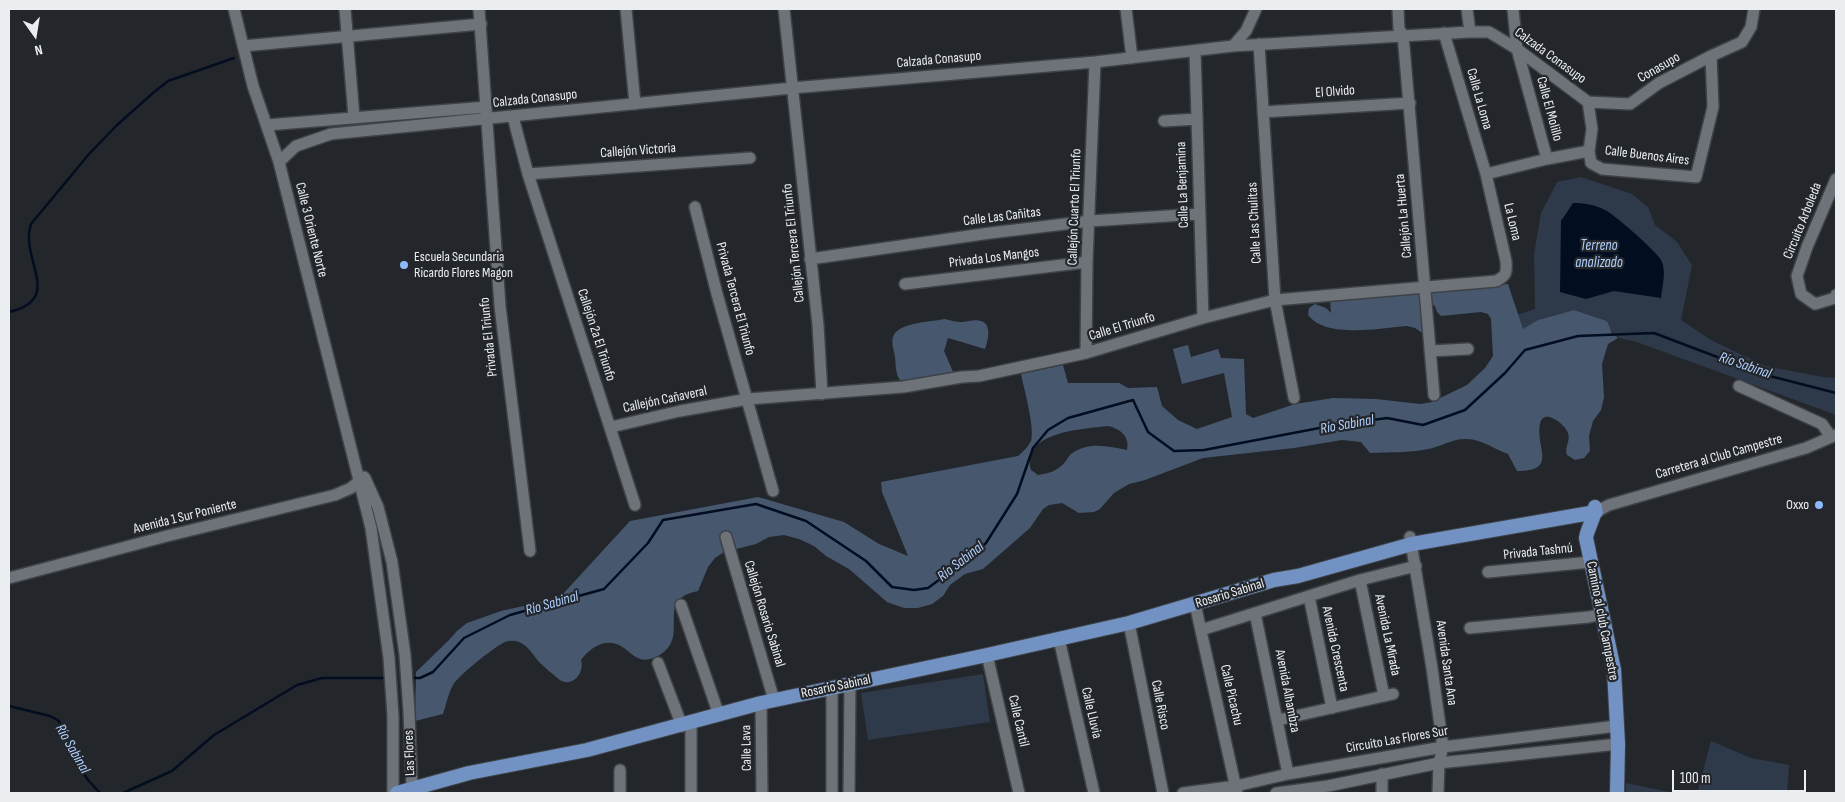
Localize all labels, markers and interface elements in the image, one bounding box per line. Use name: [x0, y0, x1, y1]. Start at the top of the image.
north arrow: [10, 10, 60, 60]
street label: Calzada Conasupo: [1511, 24, 1589, 88]
text: N: [33, 41, 44, 59]
street label: Calzada Conasupo: [896, 48, 982, 72]
street label: Conasupo: [1635, 49, 1683, 87]
street label: Calle La Loma: [1462, 66, 1496, 132]
street label: Calle El Molillo: [1532, 75, 1566, 143]
street label: El Olvido: [1315, 82, 1355, 102]
street label: Calzada Conasupo: [492, 86, 578, 112]
street label: Callejón Victoria: [600, 140, 676, 162]
street label: Calle La Benjamina: [1173, 141, 1193, 229]
street label: Calle Buenos Aires: [1604, 142, 1690, 170]
street label: Callejón Cuarto El Triunfo: [1065, 148, 1085, 266]
street label: Callejón La Huerta: [1392, 173, 1416, 259]
street label: Circuito Arboleda: [1780, 180, 1826, 262]
street label: Calle 3 Oriente Norte: [291, 181, 331, 279]
street label: Calle Las Chulitas: [1244, 182, 1266, 264]
street label: Callejón Tercera El Triunfo: [779, 183, 809, 303]
street label: La Loma: [1500, 202, 1524, 242]
street label: Calle Las Cañitas: [962, 204, 1042, 230]
water label: Terreno analizado: [1575, 237, 1623, 272]
street label: Privada Tercera El Triunfo: [712, 241, 758, 357]
street label: Privada Los Mangos: [948, 244, 1040, 272]
place label: Escuela Secundaria Ricardo Flores Magon: [414, 249, 513, 282]
marker: Escuela Secundaria Ricardo Flores Magon: [398, 259, 410, 271]
street label: Callejón 2a El Triunfo: [573, 287, 619, 383]
street label: Privada El Triunfo: [476, 296, 502, 378]
street label: Calle El Triunfo: [1087, 309, 1157, 345]
water label: Río Sabinal: [1716, 349, 1774, 383]
street label: Callejón Cañaveral: [622, 383, 708, 417]
water label: Río Sabinal: [1319, 411, 1375, 439]
street label: Carretera al Club Campestre: [1654, 431, 1784, 483]
street label: Avenida 1 Sur Poniente: [132, 496, 238, 538]
place label: Oxxo: [1786, 497, 1809, 513]
marker: Oxxo: [1813, 499, 1825, 511]
water label: Río Sabinal: [934, 538, 988, 586]
street label: Privada Tashnú: [1503, 540, 1573, 564]
street label: Callejón Rosario Sabinal: [740, 559, 788, 669]
street label: Camino al club Campestre: [1582, 560, 1622, 682]
street label: Rosario Sabinal: [1194, 576, 1266, 612]
water label: Río Sabinal: [523, 588, 581, 620]
street label: Avenida La Mirada: [1370, 593, 1404, 677]
street label: Avenida Crescenta: [1318, 605, 1352, 693]
street label: Avenida Santa Ana: [1432, 619, 1460, 707]
street label: Avenida Alhambza: [1271, 648, 1303, 734]
street label: Calle Picachu: [1216, 663, 1246, 727]
street label: Rosario Sabinal: [800, 671, 872, 703]
street label: Calle Risco: [1147, 679, 1173, 731]
street label: Calle Lluvia: [1077, 686, 1105, 740]
street label: Calle Cantil: [1004, 694, 1032, 748]
water label: Río Sabinal: [51, 721, 93, 777]
street label: Circuito Las Flores Sur: [1345, 723, 1449, 757]
street label: Calle Lava: [738, 725, 756, 771]
street label: Las Flores: [401, 730, 419, 776]
scale bar: [1675, 760, 1809, 792]
text: 100 m: [1680, 769, 1711, 788]

